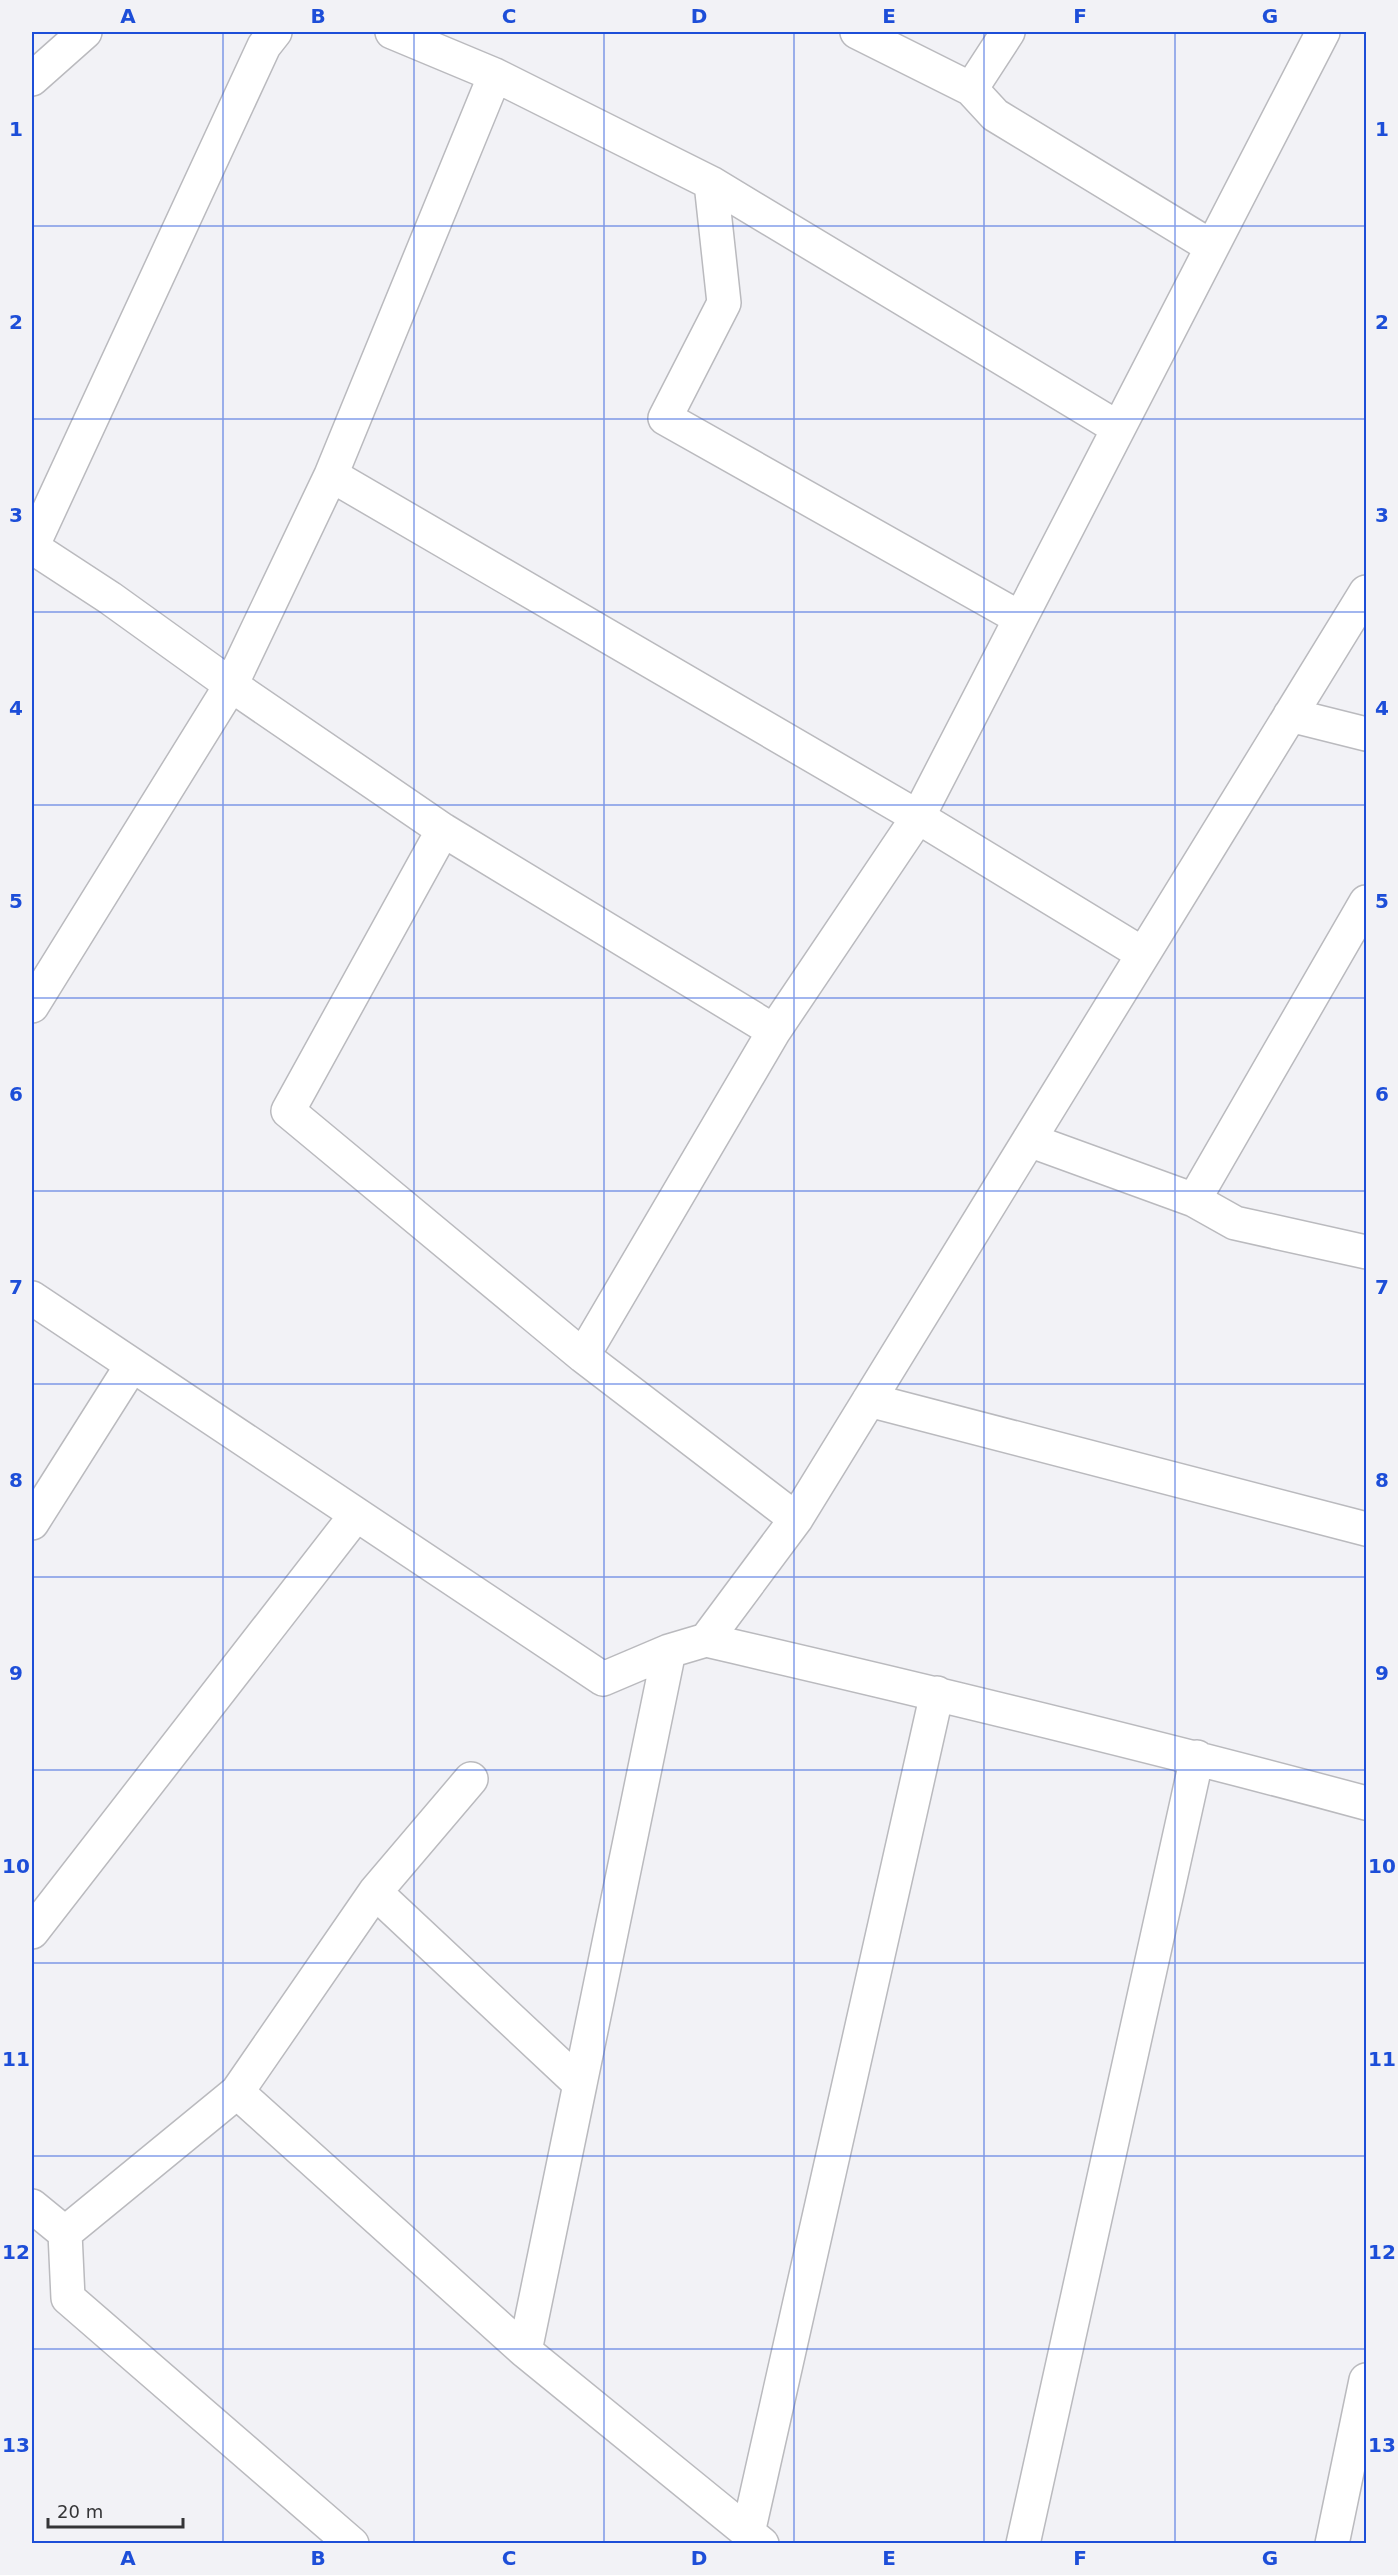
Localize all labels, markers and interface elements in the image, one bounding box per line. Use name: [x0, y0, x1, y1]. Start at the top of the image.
text: A: [120, 4, 136, 28]
text: B: [310, 4, 326, 28]
text: C: [502, 4, 516, 28]
text: D: [691, 4, 707, 28]
text: E: [882, 4, 896, 28]
text: F: [1073, 4, 1087, 28]
text: G: [1262, 4, 1278, 28]
text: 1: [9, 117, 23, 141]
text: 1: [1375, 117, 1389, 141]
text: 2: [9, 310, 23, 334]
text: 2: [1375, 310, 1389, 334]
text: 3: [9, 503, 23, 527]
text: 3: [1375, 503, 1389, 527]
text: 4: [9, 696, 23, 720]
text: 4: [1375, 696, 1389, 720]
text: 5: [9, 889, 23, 913]
text: 5: [1375, 889, 1389, 913]
text: 6: [9, 1082, 23, 1106]
text: 6: [1375, 1082, 1389, 1106]
text: 7: [9, 1275, 23, 1299]
text: 7: [1375, 1275, 1389, 1299]
text: 8: [9, 1468, 23, 1492]
text: 8: [1375, 1468, 1389, 1492]
text: 9: [9, 1661, 23, 1685]
text: 9: [1375, 1661, 1389, 1685]
text: 10: [2, 1854, 30, 1878]
text: 10: [1368, 1854, 1396, 1878]
text: 11: [2, 2047, 30, 2071]
text: 11: [1368, 2047, 1396, 2071]
text: 12: [2, 2240, 30, 2264]
text: 12: [1368, 2240, 1396, 2264]
text: 13: [2, 2433, 30, 2457]
text: 13: [1368, 2433, 1396, 2457]
scale bar: [48, 2491, 183, 2529]
text: 20 m: [57, 2501, 103, 2522]
text: A: [120, 2546, 136, 2570]
text: B: [310, 2546, 326, 2570]
text: C: [502, 2546, 516, 2570]
text: D: [691, 2546, 707, 2570]
text: E: [882, 2546, 896, 2570]
text: F: [1073, 2546, 1087, 2570]
text: G: [1262, 2546, 1278, 2570]

